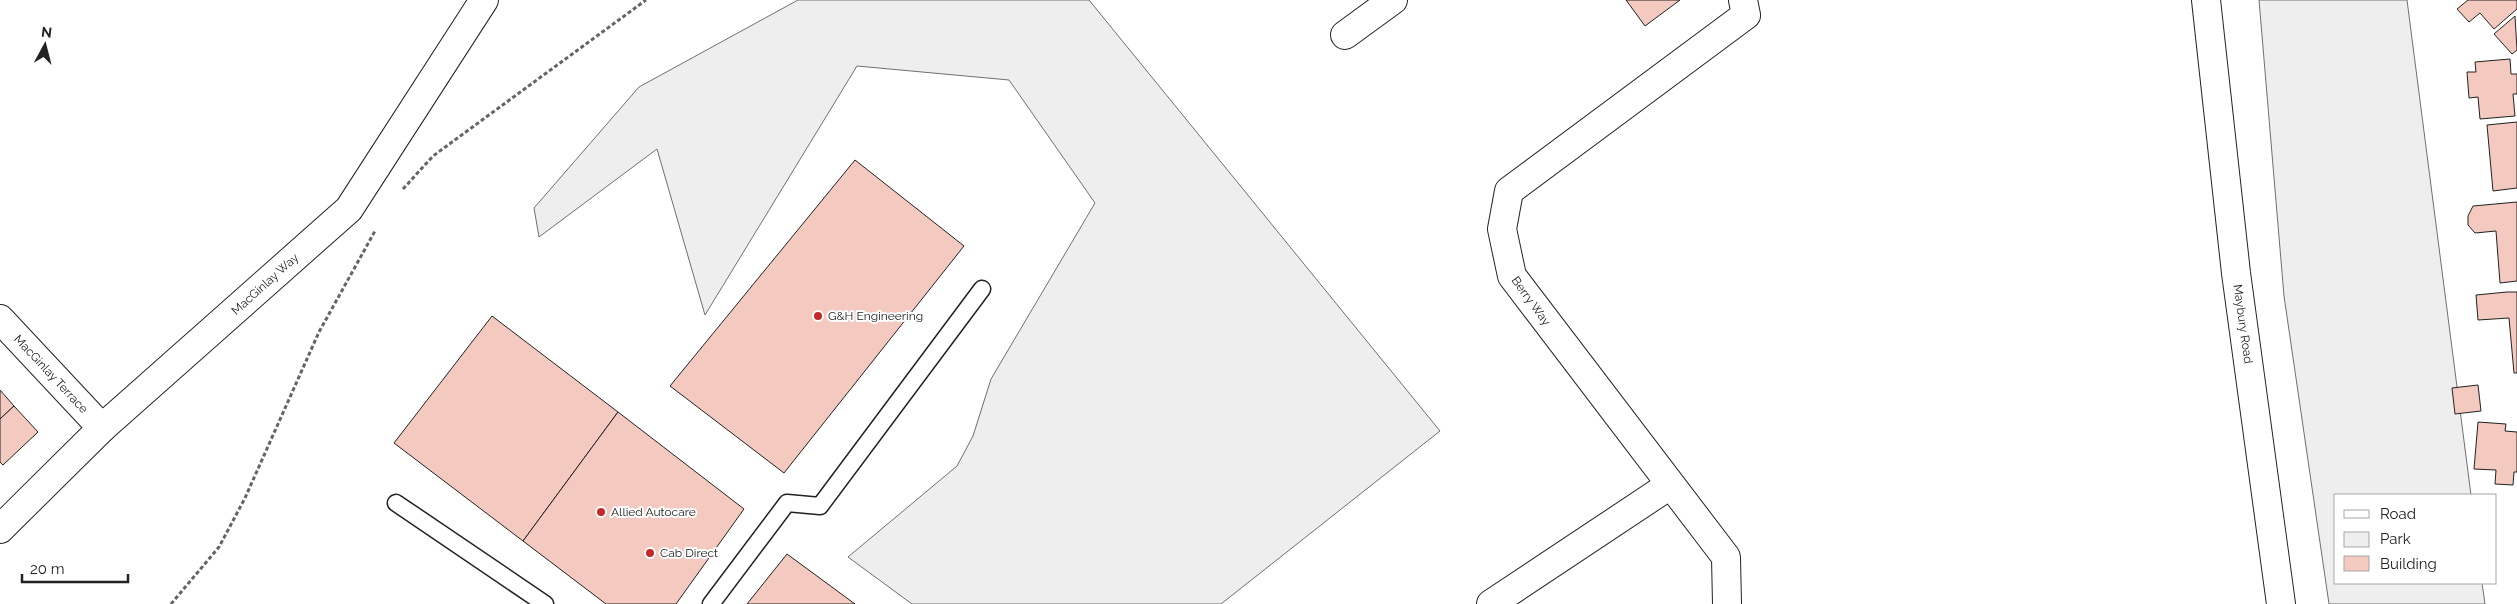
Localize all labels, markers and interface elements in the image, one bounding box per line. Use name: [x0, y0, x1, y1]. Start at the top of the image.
north arrow: [20, 20, 70, 70]
text: N: [40, 24, 53, 41]
street label: MacGinlay Way: [229, 250, 302, 318]
street label: Berry Way: [1509, 274, 1554, 329]
street label: Maybury Road: [2230, 283, 2256, 365]
place label: G&H Engineering: [828, 309, 923, 323]
marker: G&H Engineering: [812, 310, 824, 322]
street label: MacGinlay Terrace: [11, 332, 91, 416]
legend: [2334, 494, 2497, 584]
place label: Allied Autocare: [611, 505, 696, 519]
text: Road: [2380, 505, 2416, 523]
marker: Allied Autocare: [595, 506, 607, 518]
text: Park: [2380, 530, 2411, 548]
place label: Cab Direct: [660, 546, 718, 560]
marker: Cab Direct: [644, 547, 656, 559]
scale bar: [22, 552, 129, 584]
text: Building: [2380, 555, 2437, 573]
text: 20 m: [30, 560, 65, 578]

